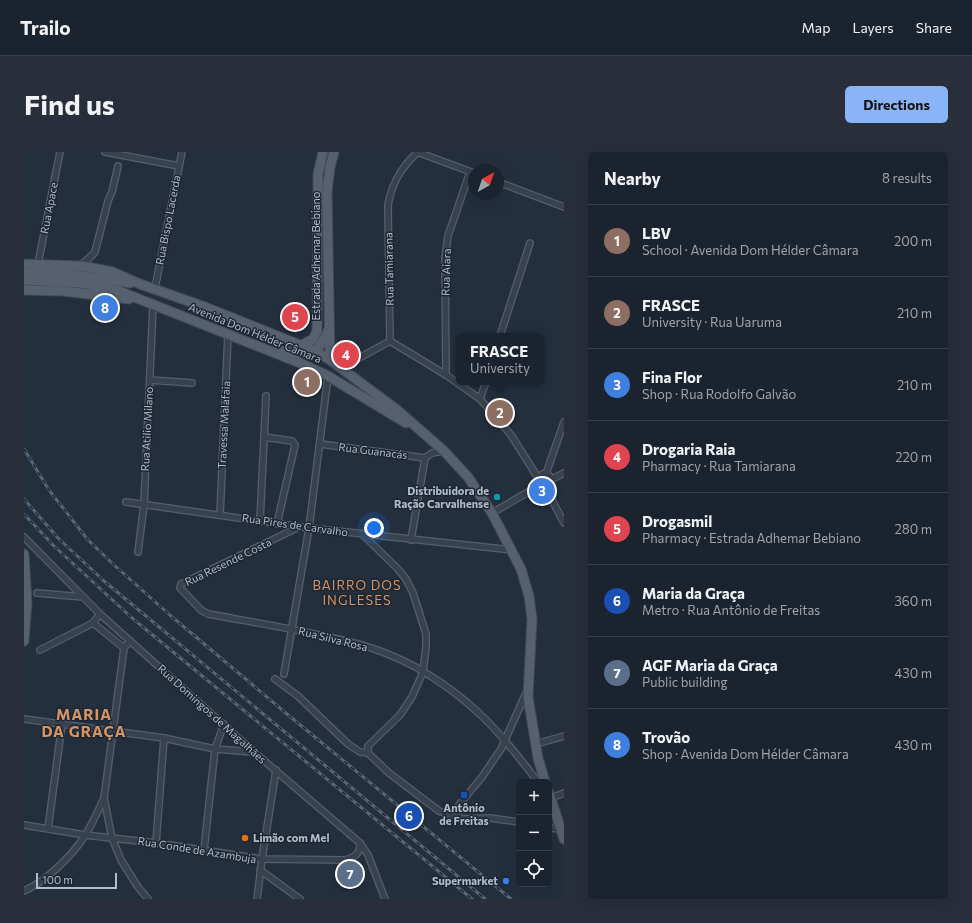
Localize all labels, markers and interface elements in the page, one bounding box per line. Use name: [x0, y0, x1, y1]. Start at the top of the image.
text: Trailo: [20, 16, 71, 39]
text: Map: [802, 19, 830, 36]
text: Layers: [852, 19, 894, 36]
text: Share: [916, 19, 952, 36]
button: Directions: [845, 86, 948, 123]
text: Find us: [24, 87, 115, 121]
north arrow: [468, 164, 504, 200]
text: Nearby: [604, 168, 661, 189]
text: 8 results: [882, 170, 932, 186]
street label: Rua Bispo Lacerda: [152, 174, 183, 266]
street label: Rua Apace: [37, 181, 60, 235]
street label: Estrada Adhemar Bebiano: [309, 191, 322, 320]
text: LBV: [642, 224, 671, 242]
street label: Rua Tamiarana: [381, 232, 396, 306]
text: 1: [614, 233, 620, 249]
text: 200 m: [894, 233, 932, 249]
text: School · Avenida Dom Hélder Câmara: [642, 242, 859, 258]
street label: Rua Aiara: [438, 248, 453, 296]
pin: 8: [92, 293, 118, 323]
text: FRASCE: [642, 296, 700, 314]
street label: Avenida Dom Hélder Câmara: [187, 300, 324, 365]
pin: 5: [282, 302, 308, 332]
text: 2: [613, 305, 621, 321]
text: 210 m: [897, 305, 932, 321]
text: University · Rua Uaruma: [642, 314, 782, 330]
popup: [456, 333, 544, 385]
pin: 4: [333, 340, 359, 370]
text: FRASCE: [470, 342, 528, 360]
text: University: [470, 360, 530, 376]
pin: 1: [294, 367, 320, 397]
text: Fina Flor: [642, 368, 702, 386]
text: 3: [613, 377, 621, 393]
text: 210 m: [897, 377, 932, 393]
street label: Travessa Malafaia: [215, 380, 232, 469]
street label: Rua Atilio Milano: [138, 386, 155, 472]
text: Shop · Rua Rodolfo Galvão: [642, 386, 796, 402]
pin: 2: [487, 398, 513, 428]
street label: Rua Guanacás: [338, 440, 408, 461]
text: Drogaria Raia: [642, 440, 735, 458]
text: 4: [613, 449, 621, 465]
text: 220 m: [895, 449, 932, 465]
text: Pharmacy · Rua Tamiarana: [642, 458, 796, 474]
pin: 3: [529, 476, 555, 506]
place label: Distribuidora de Ração Carvalhense: [394, 484, 489, 510]
marker: Distribuidora de Ração Carvalhense: [492, 492, 502, 502]
street label: Rua Pires de Carvalho: [241, 511, 349, 538]
text: Drogasmil: [642, 512, 712, 530]
your location: [364, 518, 384, 538]
text: 5: [613, 521, 621, 537]
text: 280 m: [895, 521, 932, 537]
text: Pharmacy · Estrada Adhemar Bebiano: [642, 530, 861, 546]
street label: Rua Resende Costa: [182, 535, 273, 588]
district label: BAIRRO DOS INGLESES: [312, 577, 402, 608]
text: Maria da Graça: [642, 584, 745, 602]
text: 6: [613, 593, 621, 609]
text: 360 m: [894, 593, 932, 609]
text: Metro · Rua Antônio de Freitas: [642, 602, 820, 618]
street label: Rua Silva Rosa: [297, 624, 369, 653]
text: AGF Maria da Graça: [642, 656, 778, 674]
street label: Rua Domingos de Magalhães: [155, 661, 269, 766]
text: 7: [613, 665, 621, 681]
text: 430 m: [894, 665, 932, 681]
text: Public building: [642, 674, 728, 690]
district label: MARIA DA GRAÇA: [42, 705, 126, 740]
text: Trovão: [642, 728, 690, 746]
text: 8: [613, 737, 621, 753]
text: 430 m: [894, 737, 932, 753]
text: Shop · Avenida Dom Hélder Câmara: [642, 746, 849, 762]
map controls: [516, 779, 552, 887]
button: +: [516, 779, 552, 815]
marker: Antônio de Freitas: [459, 790, 469, 800]
pin: 6: [396, 801, 422, 831]
place label: Antônio de Freitas: [439, 801, 489, 827]
button: −: [516, 815, 552, 851]
place label: Limão com Mel: [253, 831, 329, 844]
marker: Limão com Mel: [240, 833, 250, 843]
street label: Rua Conde de Azambuja: [137, 834, 257, 865]
button: locate: [516, 851, 552, 887]
pin: 7: [337, 859, 363, 889]
scale bar: [36, 871, 117, 890]
text: 100 m: [42, 873, 73, 886]
place label: Supermarket: [432, 874, 498, 887]
marker: Supermarket: [501, 876, 511, 886]

